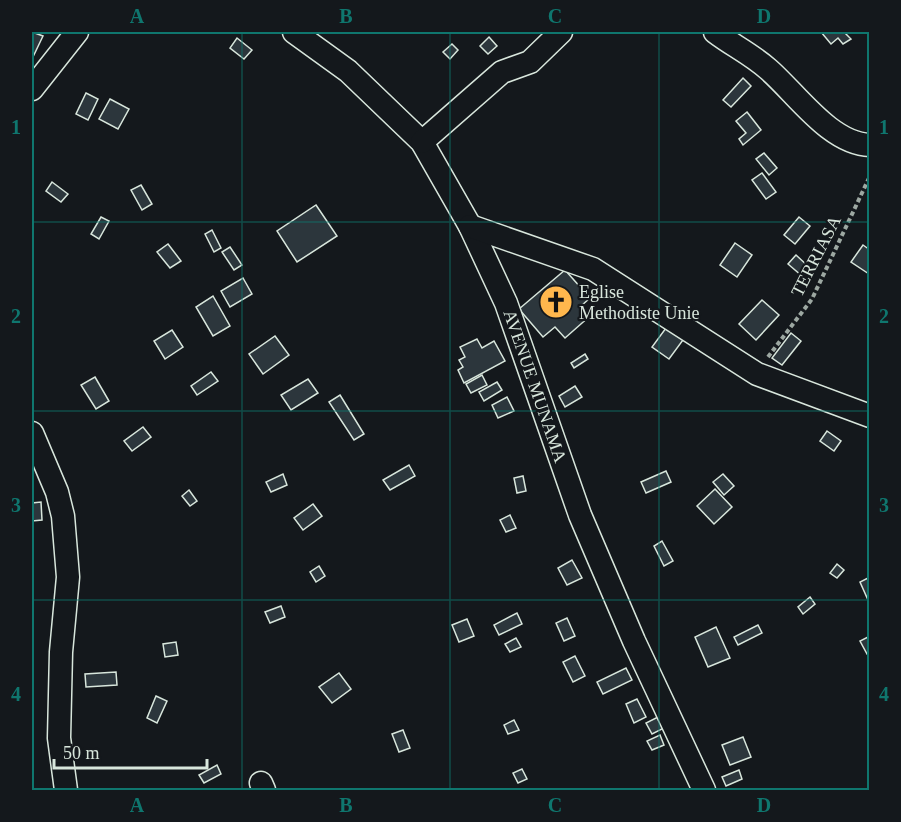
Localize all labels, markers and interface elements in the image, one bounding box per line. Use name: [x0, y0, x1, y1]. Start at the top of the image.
text: A: [130, 5, 145, 27]
text: B: [339, 5, 353, 27]
text: C: [548, 5, 562, 27]
text: D: [757, 5, 771, 27]
text: 1: [11, 116, 21, 138]
text: 1: [879, 116, 889, 138]
street label: TERRIASA: [787, 212, 845, 300]
place label: Eglise Methodiste Unie: [579, 282, 699, 323]
church icon: Eglise Methodiste Unie: [538, 284, 574, 320]
text: 2: [11, 305, 21, 327]
text: 2: [879, 305, 889, 327]
street label: AVENUE MUNAMA: [499, 307, 571, 465]
text: 3: [11, 494, 21, 516]
text: 3: [879, 494, 889, 516]
text: 4: [11, 683, 21, 705]
text: 4: [879, 683, 889, 705]
scale bar: [54, 732, 207, 770]
text: 50 m: [63, 743, 100, 763]
text: A: [130, 794, 145, 816]
text: B: [339, 794, 353, 816]
text: C: [548, 794, 562, 816]
text: D: [757, 794, 771, 816]

